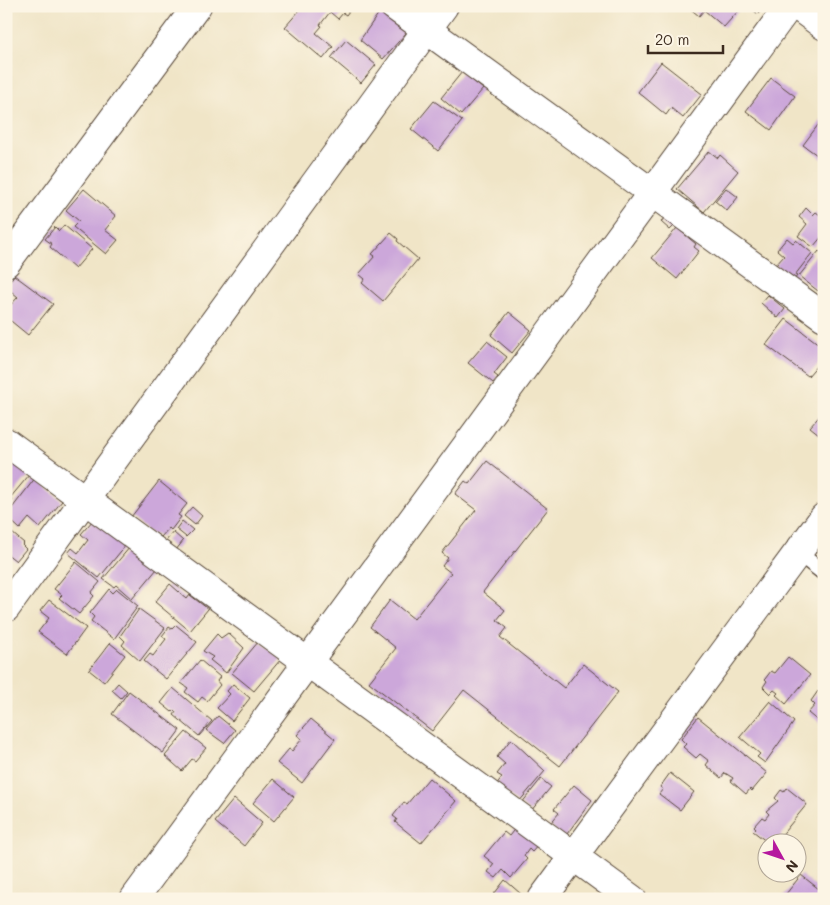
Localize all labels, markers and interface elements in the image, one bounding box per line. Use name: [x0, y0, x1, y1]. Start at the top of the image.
scale bar: [648, 22, 722, 54]
text: 20 m: [655, 29, 689, 49]
north arrow: [758, 832, 808, 882]
text: N: [782, 856, 803, 877]

